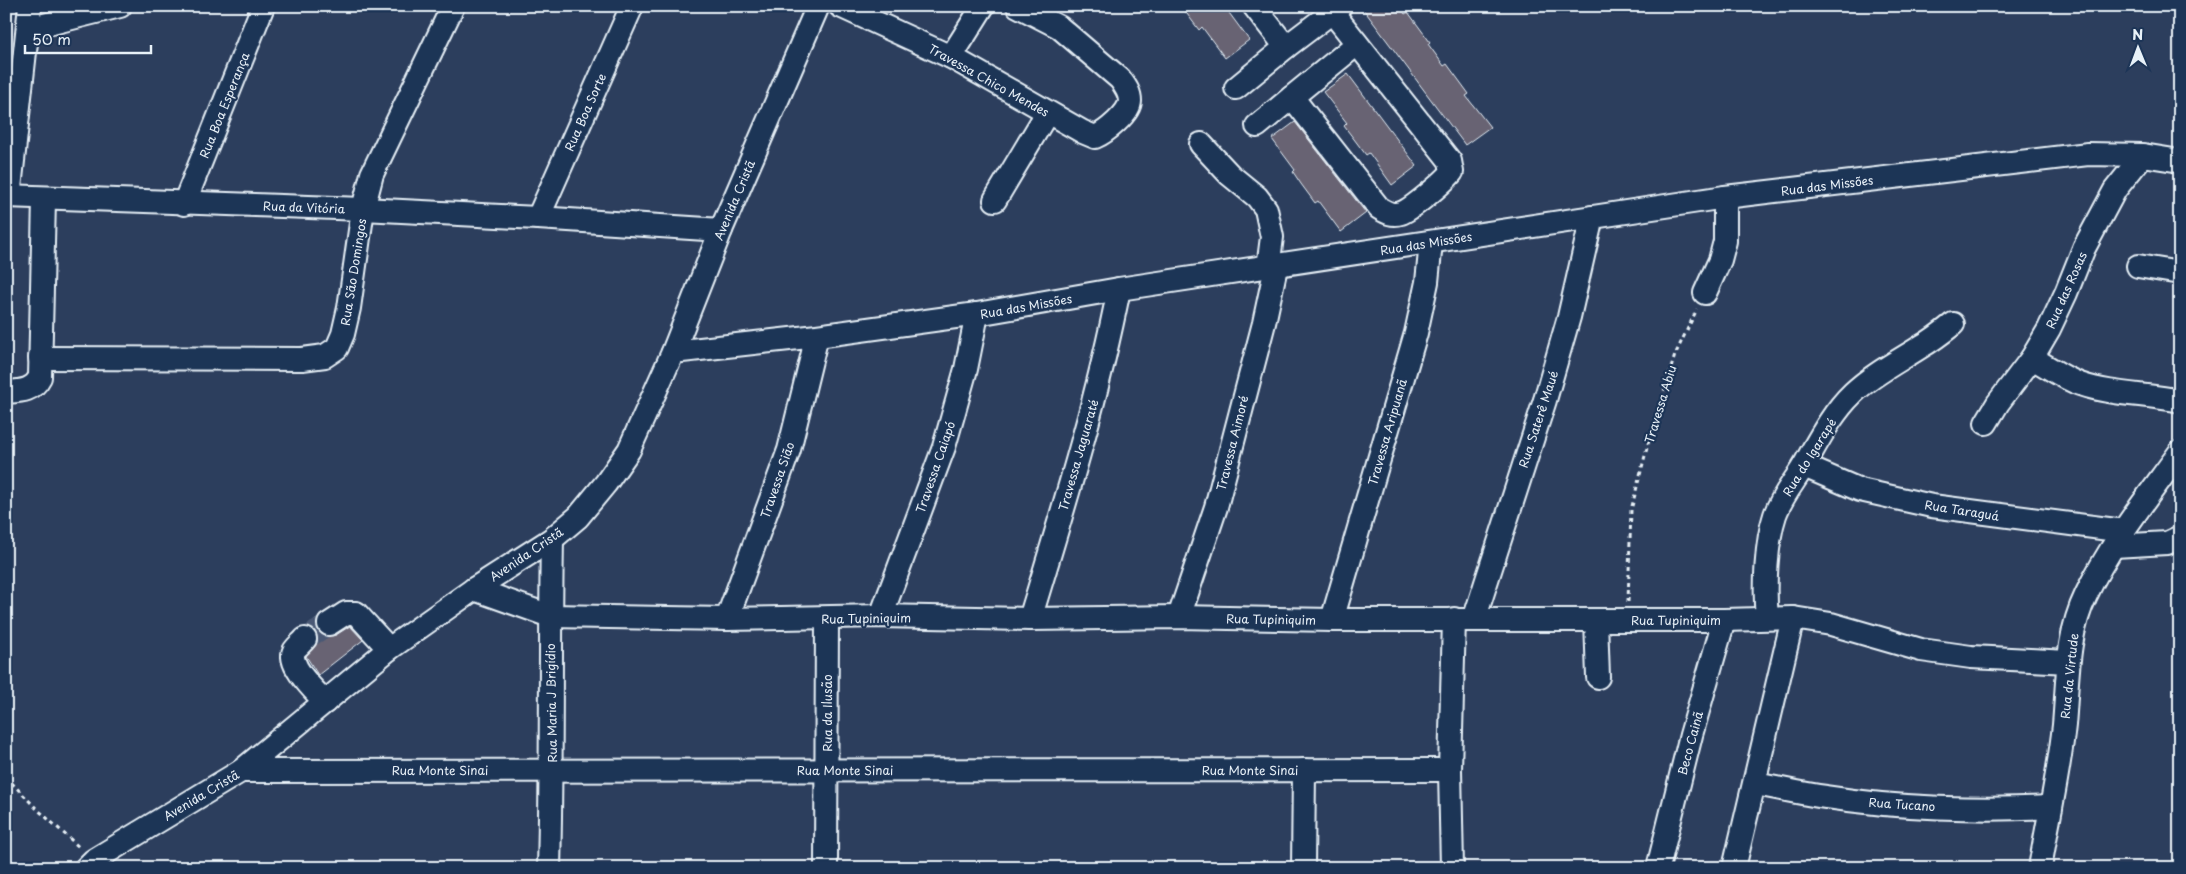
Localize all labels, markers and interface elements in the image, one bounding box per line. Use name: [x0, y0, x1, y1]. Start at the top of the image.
scale bar: [25, 22, 151, 54]
north arrow: [2114, 22, 2164, 72]
text: N: [2132, 24, 2143, 45]
text: 50 m: [32, 27, 71, 50]
street label: Travessa Chico Mendes: [925, 39, 1053, 121]
street label: Rua Boa Esperança: [194, 49, 254, 161]
street label: Rua Boa Sorte: [560, 70, 610, 154]
street label: Avenida Cristã: [709, 157, 759, 243]
street label: Rua das Missões: [1780, 170, 1875, 200]
street label: Rua da Vitória: [263, 197, 346, 217]
street label: Rua São Domingos: [336, 217, 370, 327]
street label: Rua das Missões: [1379, 227, 1474, 259]
street label: Rua das Rosas: [2041, 248, 2091, 331]
street label: Rua das Missões: [979, 289, 1074, 323]
street label: Travessa Abiu: [1640, 363, 1680, 445]
street label: Rua Saterê Maué: [1514, 368, 1562, 470]
street label: Travessa Aripuanã: [1363, 376, 1411, 487]
street label: Travessa Aimoré: [1211, 394, 1253, 492]
street label: Travessa Jaguaraté: [1053, 397, 1103, 513]
street label: Rua do Igarapé: [1778, 414, 1840, 500]
street label: Travessa Caiapó: [911, 418, 959, 515]
street label: Travessa Sião: [755, 439, 799, 521]
street label: Rua Taraguá: [1923, 495, 2001, 525]
street label: Avenida Cristã: [486, 522, 567, 585]
street label: Rua Tupiniquim: [821, 608, 911, 628]
street label: Rua Tupiniquim: [1226, 609, 1316, 629]
street label: Rua Tupiniquim: [1631, 611, 1721, 629]
street label: Rua da Virtude: [2056, 632, 2082, 720]
street label: Rua Maria J Brigídio: [541, 643, 561, 763]
street label: Rua da Ilusão: [818, 674, 836, 752]
street label: Beco Cainã: [1673, 709, 1707, 777]
street label: Rua Monte Sinai: [392, 761, 488, 779]
street label: Rua Monte Sinai: [797, 761, 893, 779]
street label: Rua Monte Sinai: [1202, 761, 1298, 779]
street label: Avenida Cristã: [160, 765, 243, 825]
street label: Rua Tucano: [1868, 793, 1936, 815]

